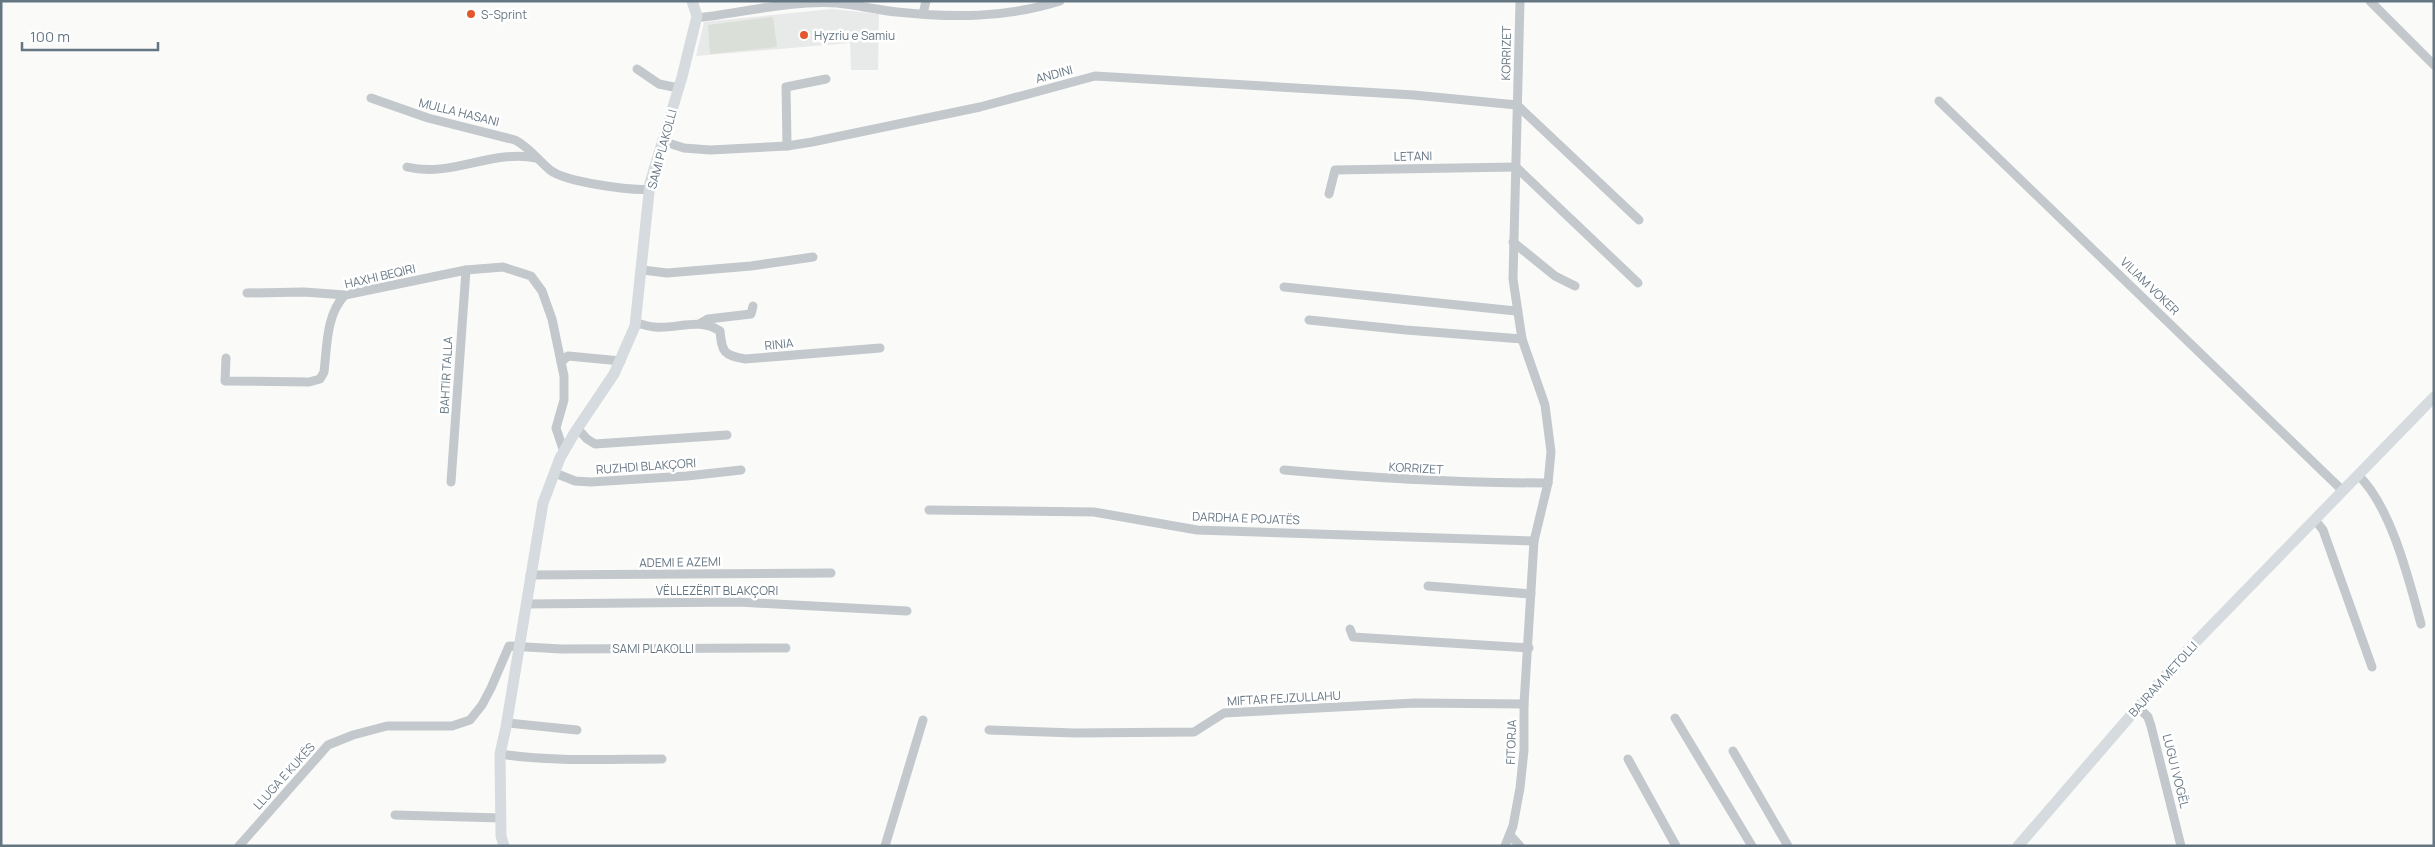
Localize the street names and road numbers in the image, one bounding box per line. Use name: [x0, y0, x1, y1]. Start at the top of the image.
street label: KORRIZET: [1497, 25, 1515, 81]
street label: ANDINI: [1034, 61, 1074, 87]
street label: MULLA HASANI: [417, 94, 501, 130]
street label: SAMI PLAKOLLI: [643, 107, 681, 191]
street label: LETANI: [1394, 147, 1432, 165]
street label: VILIAM VOKER: [2117, 253, 2184, 319]
street label: HAXHI BEQIRI: [343, 260, 417, 292]
street label: RINIA: [764, 334, 795, 354]
street label: BAHTIR TALLA: [435, 335, 457, 414]
street label: RUZHDI BLAKÇORI: [595, 454, 697, 478]
street label: KORRIZET: [1388, 458, 1445, 478]
street label: DARDHA E POJATËS: [1192, 508, 1300, 528]
street label: ADEMI E AZEMI: [639, 553, 721, 571]
street label: VËLLEZËRIT BLAKÇORI: [656, 582, 778, 599]
street label: BAJRAM METOLLI: [2125, 638, 2201, 720]
street label: SAMI PLAKOLLI: [612, 640, 694, 657]
street label: MIFTAR FEJZULLAHU: [1227, 687, 1341, 709]
street label: FITORJA: [1502, 719, 1520, 765]
street label: LUGU I VOGËL: [2159, 732, 2193, 810]
street label: LLUGA E KUKËS: [249, 739, 319, 813]

